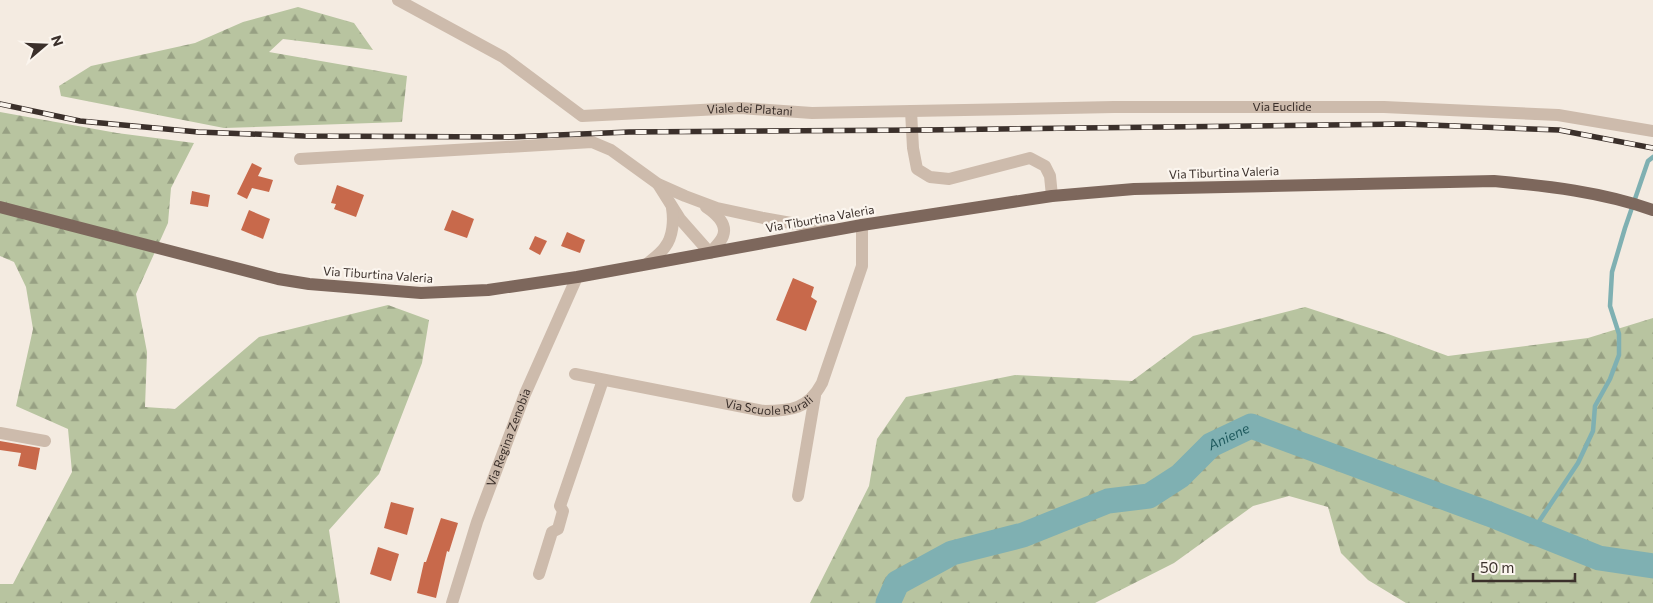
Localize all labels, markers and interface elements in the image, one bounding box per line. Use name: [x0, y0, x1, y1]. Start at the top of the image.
north arrow: [20, 20, 70, 70]
text: N: [48, 33, 68, 48]
street label: Via Euclide: [1252, 99, 1312, 113]
street label: Viale dei Platani: [706, 100, 793, 118]
street label: Via Tiburtina Valeria: [1169, 163, 1279, 181]
street label: Via Tiburtina Valeria: [764, 202, 875, 234]
street label: Via Tiburtina Valeria: [323, 263, 433, 285]
street label: Via Regina Zenobia: [483, 386, 533, 488]
street label: Via Scuole Rurali: [724, 392, 815, 417]
water label: Aniene: [1204, 419, 1253, 454]
scale bar: [1473, 550, 1576, 582]
text: 50 m: [1480, 558, 1514, 576]

